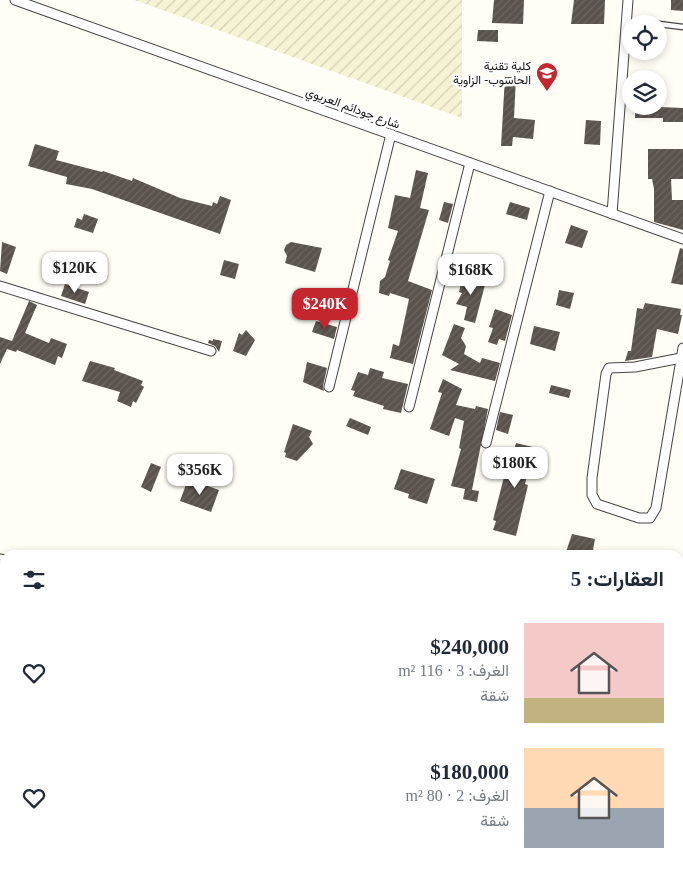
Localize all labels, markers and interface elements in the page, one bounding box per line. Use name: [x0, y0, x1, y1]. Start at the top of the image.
map controls: [622, 15, 667, 115]
button: locate: [622, 15, 667, 60]
place label: كلية تقنية الحاسوب- الزاوية: [453, 59, 531, 88]
school or university icon: كلية تقنية الحاسوب- الزاوية: [535, 61, 559, 92]
button: layers: [622, 70, 667, 115]
street label: شارع جودائم العريوي: [303, 84, 402, 134]
pin: $120K: [40, 252, 110, 294]
pin: $168K: [436, 254, 506, 296]
text: $120K: [53, 259, 97, 276]
text: $168K: [449, 261, 493, 278]
pin: $240K: [290, 288, 360, 330]
text: $240K: [303, 295, 347, 312]
pin: $180K: [480, 446, 550, 489]
pin: $356K: [165, 454, 235, 496]
text: $180K: [493, 454, 537, 471]
text: $356K: [178, 461, 222, 478]
icon: filters: [20, 566, 48, 594]
text: العقارات: 5: [571, 567, 664, 591]
text: $240,000: [430, 635, 509, 659]
icon: home: [564, 643, 624, 703]
icon: heart: [20, 659, 48, 687]
text: الغرف: 3 · 116 m²: [398, 662, 509, 679]
text: شقة: [480, 687, 509, 704]
text: $180,000: [430, 760, 509, 784]
icon: home: [564, 768, 624, 828]
icon: heart: [20, 784, 48, 812]
text: الغرف: 2 · 80 m²: [406, 787, 509, 804]
text: شقة: [480, 812, 509, 829]

